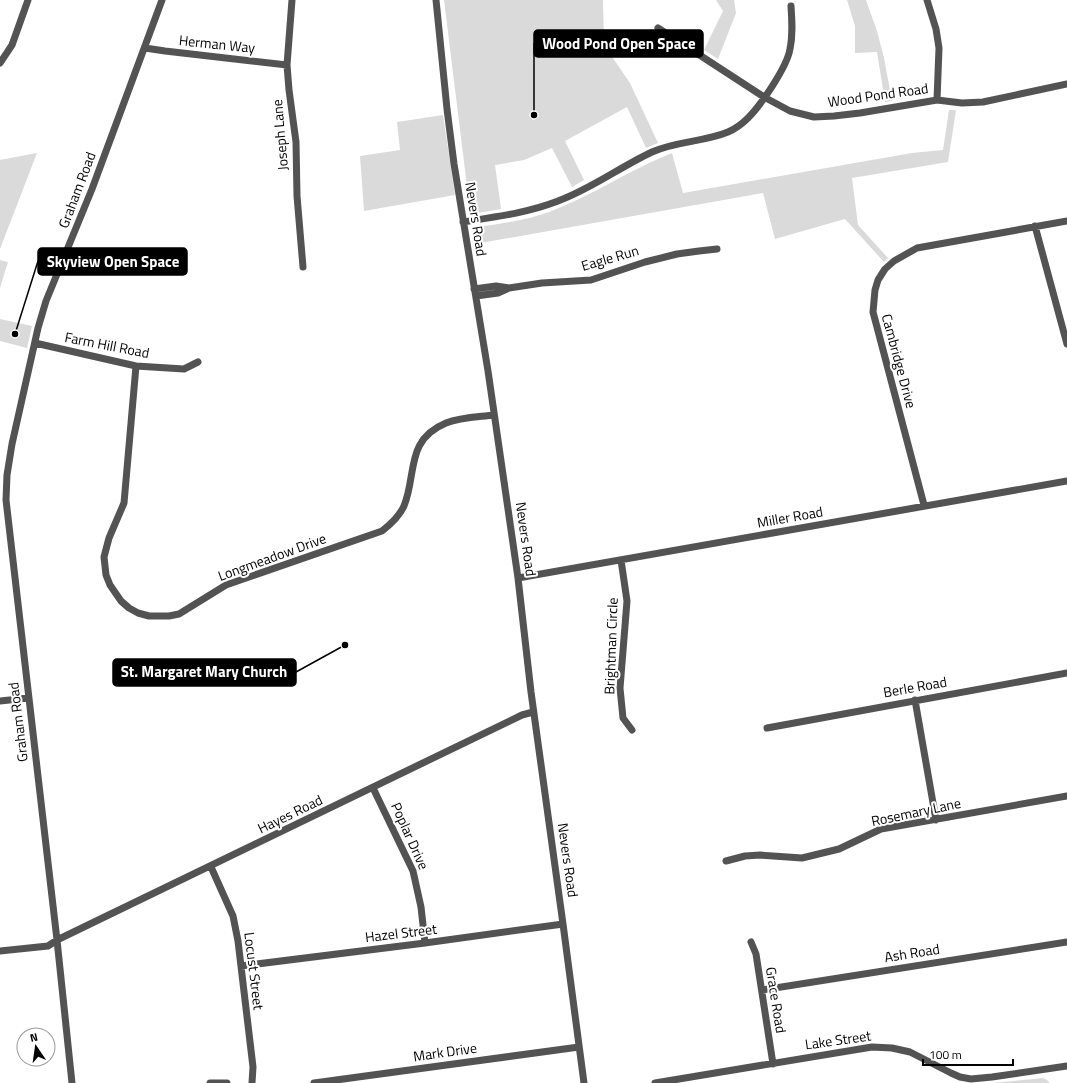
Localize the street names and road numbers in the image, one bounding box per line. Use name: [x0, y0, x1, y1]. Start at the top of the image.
street label: Herman Way: [178, 29, 256, 58]
street label: Wood Pond Road: [826, 77, 930, 112]
street label: Joseph Lane: [266, 99, 293, 171]
street label: Graham Road: [52, 149, 101, 231]
street label: Nevers Road: [460, 180, 493, 257]
street label: Eagle Run: [579, 239, 641, 276]
street label: Cambridge Drive: [877, 311, 922, 410]
street label: Farm Hill Road: [63, 326, 151, 363]
street label: Nevers Road: [511, 500, 542, 577]
street label: Miller Road: [755, 500, 825, 533]
street label: Longmeadow Drive: [215, 527, 329, 586]
street label: Brightman Circle: [598, 597, 623, 695]
street label: Berle Road: [881, 671, 948, 702]
street label: Graham Road: [2, 681, 33, 763]
street label: Hayes Road: [254, 789, 326, 838]
street label: Rosemary Lane: [869, 792, 963, 831]
street label: Poplar Drive: [386, 799, 435, 873]
street label: Nevers Road: [553, 821, 584, 898]
street label: Hazel Street: [364, 918, 438, 947]
street label: Locust Street: [239, 931, 270, 1011]
street label: Ash Road: [883, 938, 941, 967]
street label: Grace Road: [761, 965, 792, 1035]
street label: Lake Street: [804, 1024, 872, 1055]
street label: Mark Drive: [412, 1037, 478, 1066]

